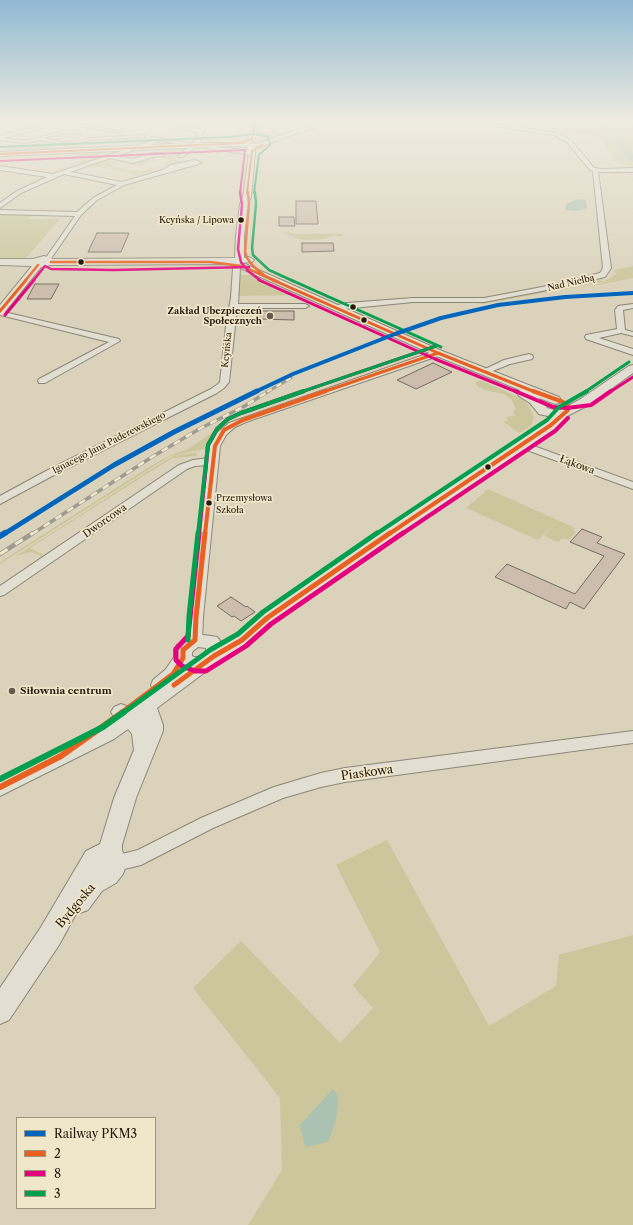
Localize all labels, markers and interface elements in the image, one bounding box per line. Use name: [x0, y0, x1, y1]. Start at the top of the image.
place label: Kcyńska / Lipowa: [159, 215, 234, 225]
marker: Kcyńska / Lipowa: [236, 215, 246, 225]
unlabelled marker: [76, 257, 86, 267]
street label: Nad Nielbą: [546, 272, 596, 294]
unlabelled marker: [348, 302, 358, 312]
place label: Zakład Ubezpieczeń Społecznych: [168, 306, 262, 327]
marker: Zakład Ubezpieczeń Społecznych: [265, 311, 275, 321]
unlabelled marker: [359, 315, 369, 325]
street label: Kcyńska: [220, 332, 234, 368]
street label: Ignacego Jana Paderewskiego: [51, 410, 167, 476]
street label: Łąkowa: [558, 453, 596, 477]
unlabelled marker: [483, 462, 493, 472]
place label: Przemysłowa Szkoła: [216, 493, 272, 514]
marker: Przemysłowa Szkoła: [204, 498, 214, 508]
street label: Dworcowa: [81, 502, 129, 540]
place label: Siłownia centrum: [20, 685, 112, 697]
marker: Siłownia centrum: [7, 686, 17, 696]
street label: Piaskowa: [340, 762, 394, 784]
street label: Bydgoska: [53, 881, 99, 931]
legend: [16, 1117, 156, 1209]
text: Railway PKM3: [54, 1126, 137, 1141]
text: 2: [54, 1146, 61, 1161]
text: 8: [54, 1166, 61, 1181]
text: 3: [54, 1186, 61, 1201]

